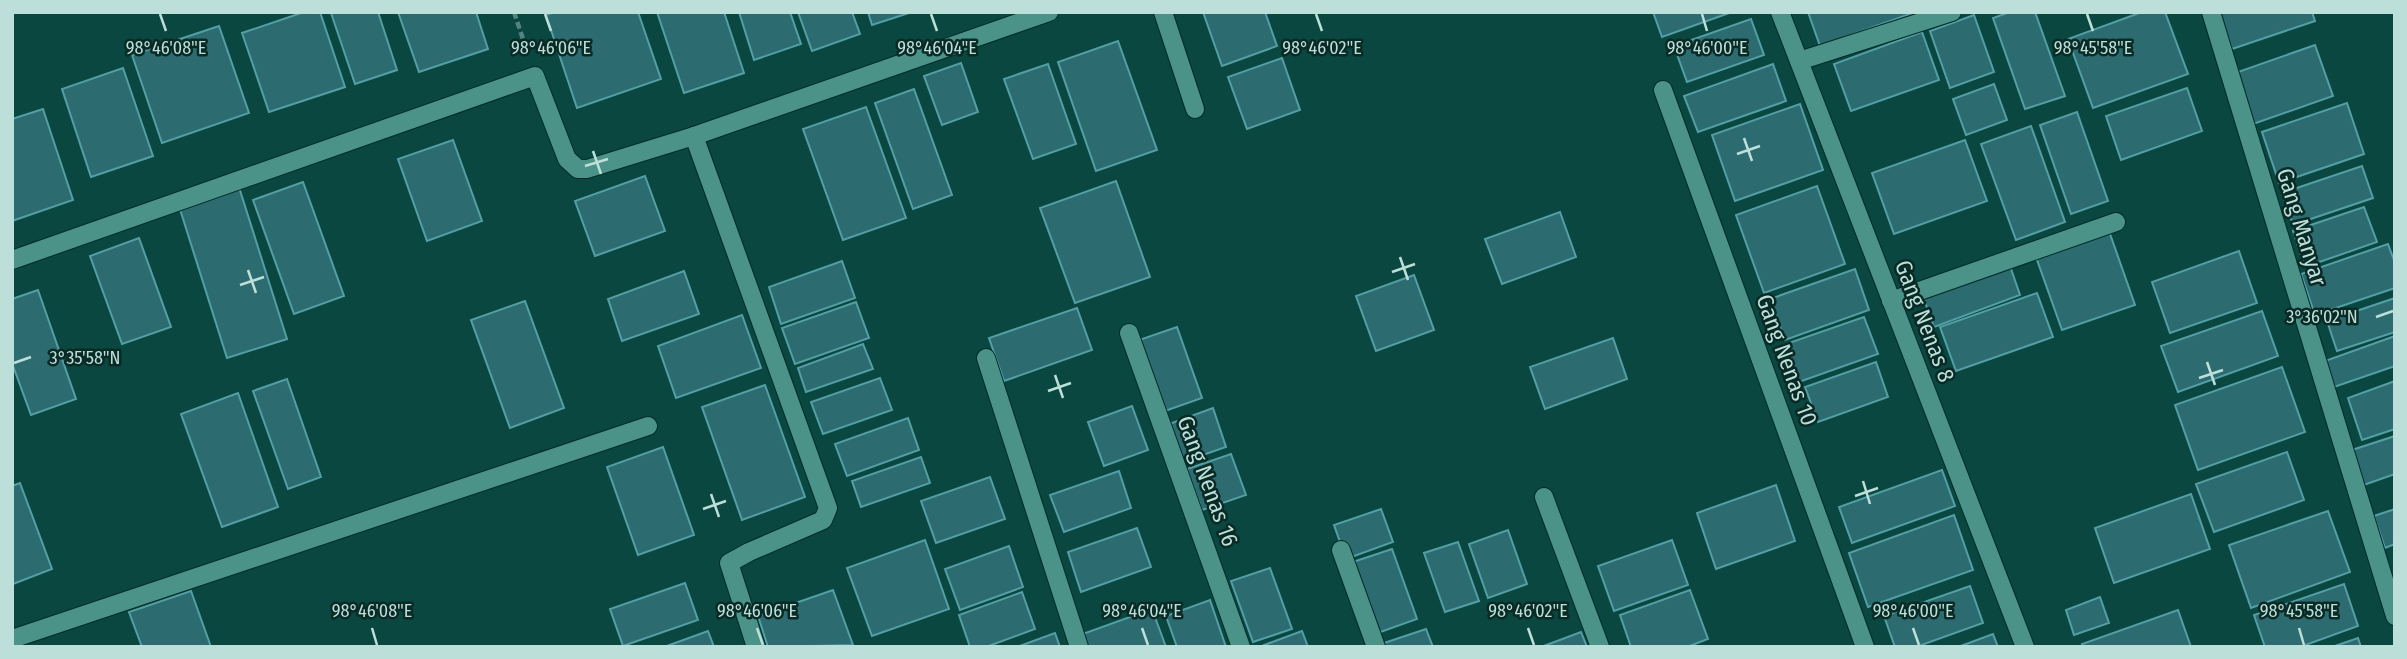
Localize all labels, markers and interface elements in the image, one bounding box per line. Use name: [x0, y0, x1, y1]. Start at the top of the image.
text: 98°46'08"E: [126, 37, 206, 59]
text: 98°46'06"E: [511, 37, 591, 59]
text: 98°46'04"E: [897, 37, 977, 59]
text: 98°46'02"E: [1282, 37, 1362, 59]
text: 98°46'00"E: [1667, 37, 1747, 59]
text: 98°45'58"E: [2054, 37, 2132, 59]
street label: Gang Manyar: [2271, 165, 2333, 289]
street label: Gang Nenas 8: [1889, 256, 1961, 386]
street label: Gang Nenas 10: [1750, 291, 1824, 429]
text: 3°36'02"N: [2286, 306, 2358, 328]
text: 3°35'58"N: [50, 347, 120, 369]
street label: Gang Nenas 16: [1171, 412, 1245, 550]
text: 98°46'08"E: [332, 600, 412, 622]
text: 98°46'06"E: [717, 600, 797, 622]
text: 98°46'04"E: [1102, 600, 1182, 622]
text: 98°46'02"E: [1488, 600, 1568, 622]
text: 98°46'00"E: [1873, 600, 1953, 622]
text: 98°45'58"E: [2260, 600, 2338, 622]

